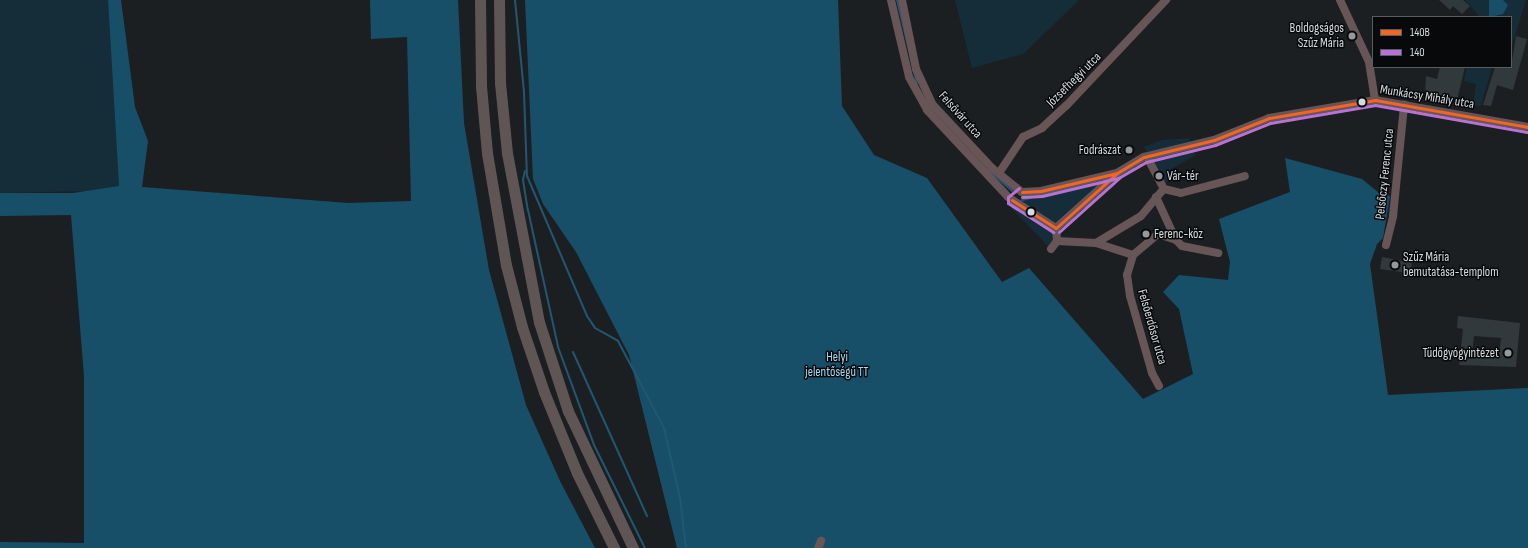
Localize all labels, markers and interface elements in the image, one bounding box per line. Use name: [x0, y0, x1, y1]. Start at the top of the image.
legend: [1372, 16, 1512, 68]
place label: Boldogságos Szűz Mária: [1290, 21, 1344, 52]
text: 140B: [1410, 25, 1430, 40]
marker: Boldogságos Szűz Mária: [1347, 31, 1357, 41]
text: 140: [1410, 45, 1425, 60]
street label: Józsefhegyi utca: [1043, 49, 1105, 111]
street label: Munkácsy Mihály utca: [1379, 82, 1475, 112]
street label: Felsővár utca: [935, 88, 985, 142]
unlabelled marker: [1357, 97, 1367, 107]
street label: Pelsőczy Ferenc utca: [1372, 128, 1398, 220]
place label: Fodrászat: [1079, 142, 1121, 158]
marker: Fodrászat: [1124, 145, 1134, 155]
place label: Vár-tér: [1167, 168, 1199, 184]
marker: Vár-tér: [1154, 171, 1164, 181]
unlabelled marker: [1026, 207, 1036, 217]
place label: Ferenc-köz: [1154, 226, 1203, 242]
marker: Ferenc-köz: [1141, 229, 1151, 239]
place label: Szűz Mária bemutatása-templom: [1403, 250, 1499, 281]
marker: Szűz Mária bemutatása-templom: [1390, 260, 1400, 270]
street label: Felsőerdősor utca: [1134, 288, 1170, 366]
place label: Tüdőgyógyintézet: [1422, 345, 1499, 361]
marker: Tüdőgyógyintézet: [1502, 347, 1514, 359]
park label: Helyi jelentőségű TT: [805, 350, 869, 381]

